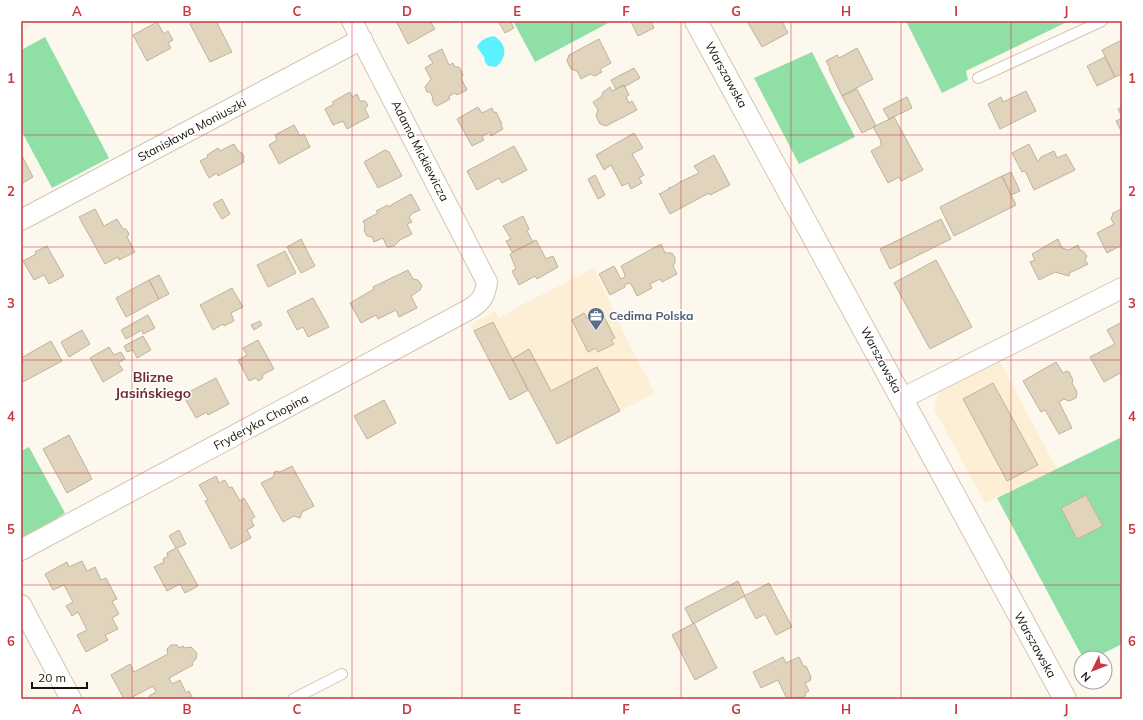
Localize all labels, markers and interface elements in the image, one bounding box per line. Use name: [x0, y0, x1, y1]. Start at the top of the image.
text: A: [72, 3, 82, 19]
text: B: [183, 3, 192, 19]
text: C: [293, 3, 302, 19]
text: D: [402, 3, 412, 19]
text: E: [513, 3, 521, 19]
text: F: [622, 3, 630, 19]
text: G: [731, 3, 741, 19]
text: H: [841, 3, 851, 19]
text: I: [954, 3, 958, 19]
text: J: [1064, 3, 1068, 19]
street label: Warszawska: [702, 39, 751, 110]
text: 1: [7, 70, 15, 86]
text: 1: [1128, 70, 1136, 86]
street label: Stanisława Moniuszki: [135, 95, 249, 164]
street label: Adama Mickiewicza: [389, 98, 452, 204]
text: 2: [7, 183, 15, 199]
text: 2: [1128, 183, 1136, 199]
text: 3: [7, 295, 15, 311]
text: 3: [1128, 295, 1136, 311]
office icon: Cedima Polska: [586, 306, 606, 331]
place label: Cedima Polska: [609, 308, 693, 323]
street label: Warszawska: [858, 324, 905, 395]
district label: Blizne Jasińskiego: [115, 368, 191, 402]
street label: Fryderyka Chopina: [211, 390, 311, 453]
text: 4: [7, 408, 15, 424]
text: 4: [1128, 408, 1136, 424]
text: 5: [7, 521, 15, 537]
text: 5: [1128, 521, 1136, 537]
street label: Warszawska: [1011, 609, 1060, 680]
text: 6: [7, 633, 15, 649]
text: 6: [1128, 633, 1136, 649]
north arrow: [1073, 650, 1113, 690]
scale bar: [32, 664, 87, 690]
text: N: [1078, 669, 1094, 685]
text: 20 m: [38, 670, 66, 685]
text: A: [72, 701, 82, 717]
text: B: [183, 701, 192, 717]
text: C: [293, 701, 302, 717]
text: D: [402, 701, 412, 717]
text: E: [513, 701, 521, 717]
text: F: [622, 701, 630, 717]
text: G: [731, 701, 741, 717]
text: H: [841, 701, 851, 717]
text: I: [954, 701, 958, 717]
text: J: [1064, 701, 1068, 717]

